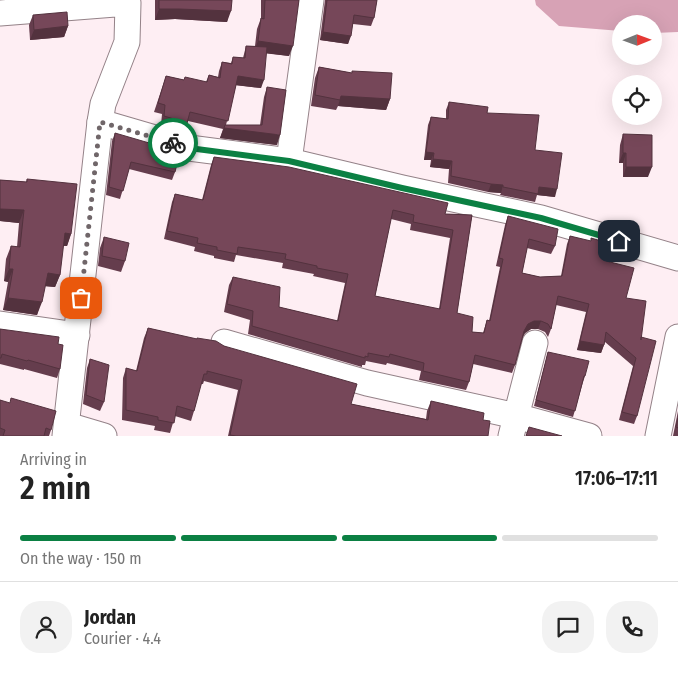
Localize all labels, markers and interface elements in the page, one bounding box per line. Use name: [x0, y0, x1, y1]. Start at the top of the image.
north arrow: [612, 15, 662, 65]
map controls: [612, 15, 662, 125]
button: locate: [612, 75, 662, 125]
courier: [148, 118, 198, 168]
icon: bike: [159, 129, 187, 157]
pin: [598, 220, 640, 262]
icon: home: [605, 227, 633, 255]
pin: [60, 277, 102, 319]
icon: bag: [67, 284, 95, 312]
text: Arriving in: [20, 450, 87, 469]
text: 17:06–17:11: [575, 467, 658, 490]
text: 2 min: [20, 469, 91, 507]
text: On the way · 150 m: [20, 549, 141, 568]
button: person: [20, 601, 72, 653]
button: chat: [542, 601, 594, 653]
button: phone: [606, 601, 658, 653]
text: Jordan: [84, 606, 136, 629]
text: Courier · 4.4: [84, 629, 161, 648]

